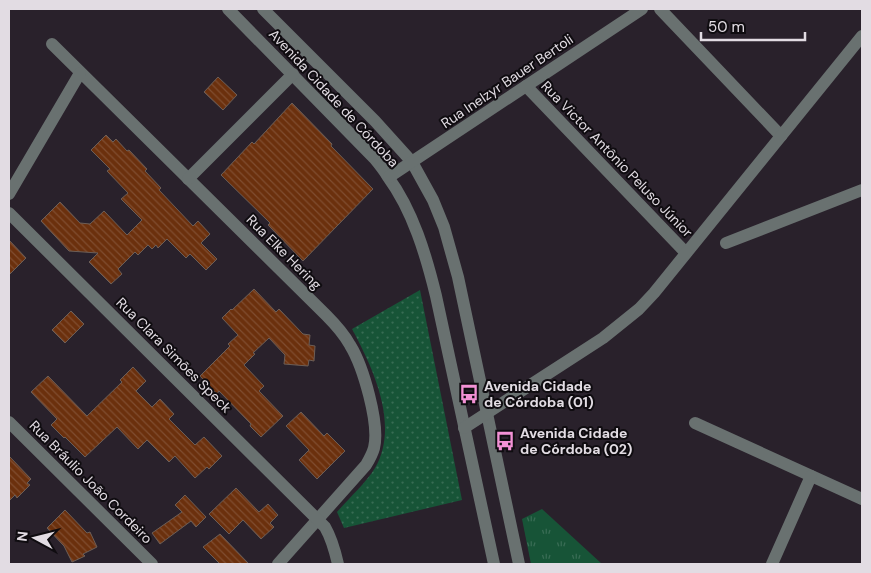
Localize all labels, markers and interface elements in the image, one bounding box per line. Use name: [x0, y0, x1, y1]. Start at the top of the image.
scale bar: [701, 10, 805, 42]
text: 50 m: [708, 17, 745, 37]
street label: Avenida Cidade de Córdoba: [265, 25, 403, 171]
street label: Rua Inelzyr Bauer Bertoli: [437, 30, 577, 132]
street label: Rua Victor Antônio Peluso Júnior: [537, 77, 697, 241]
street label: Rua Elke Hering: [243, 211, 325, 293]
street label: Rua Clara Simões Speck: [113, 294, 235, 416]
place label: Avenida Cidade de Córdoba (01): [484, 377, 594, 411]
bus stop icon: Avenida Cidade de Córdoba (01): [458, 383, 480, 405]
street label: Rua Bráulio João Cordeiro: [26, 417, 156, 547]
place label: Avenida Cidade de Córdoba (02): [520, 424, 633, 458]
bus stop icon: Avenida Cidade de Córdoba (02): [494, 430, 516, 452]
north arrow: [10, 513, 60, 563]
text: N: [13, 530, 32, 543]

